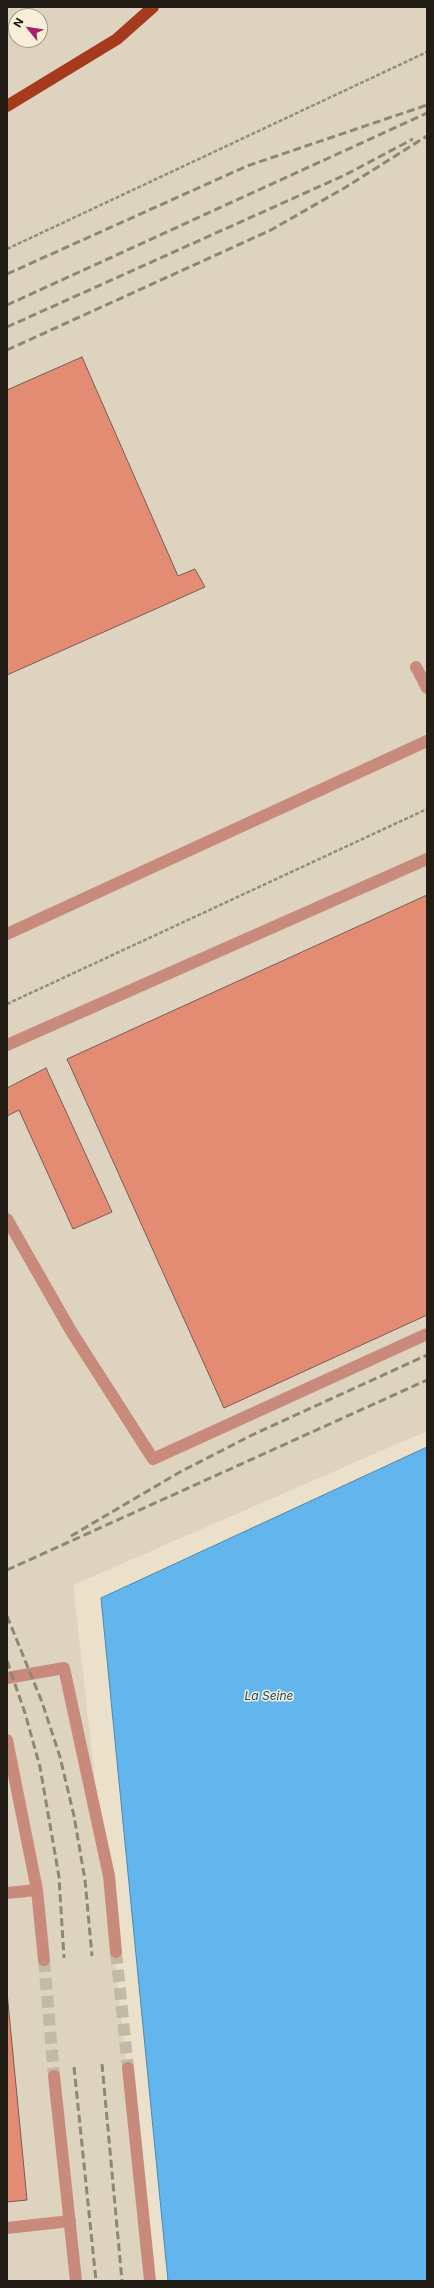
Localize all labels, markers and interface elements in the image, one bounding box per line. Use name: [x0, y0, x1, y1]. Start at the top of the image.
north arrow: [8, 8, 48, 48]
text: N: [10, 15, 27, 30]
water label: La Seine: [244, 1689, 294, 1703]

